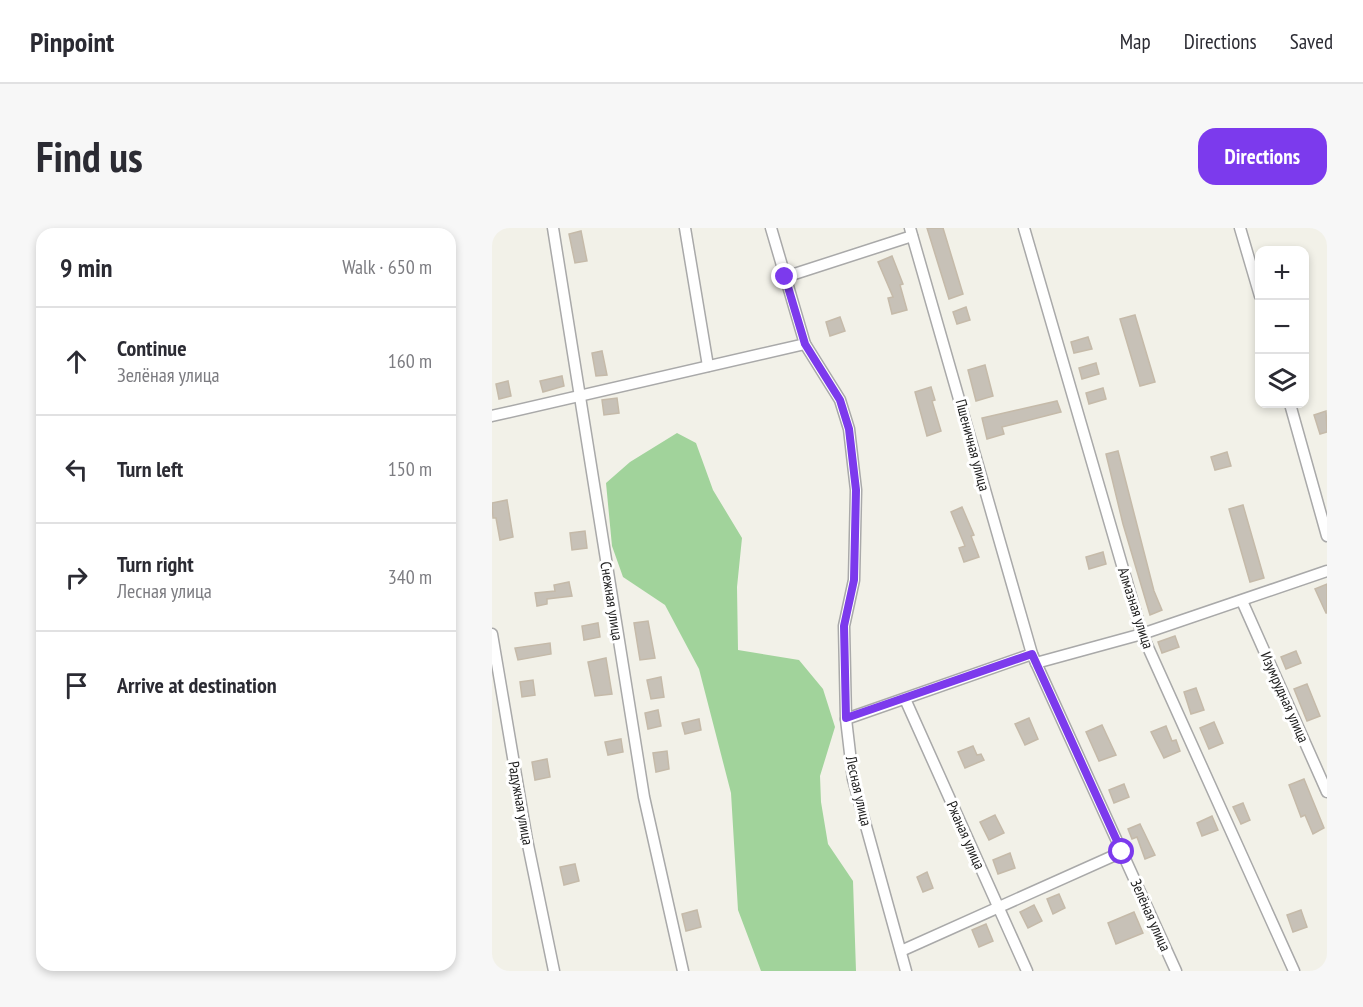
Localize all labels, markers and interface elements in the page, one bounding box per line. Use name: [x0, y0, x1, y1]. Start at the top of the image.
text: Pinpoint: [30, 23, 114, 60]
text: Map: [1120, 28, 1151, 55]
text: Directions: [1184, 28, 1257, 55]
text: Saved: [1290, 28, 1333, 55]
button: Directions: [1198, 128, 1327, 185]
text: Find us: [36, 129, 143, 184]
map controls: [1255, 246, 1309, 408]
button: +: [1255, 246, 1309, 300]
text: 9 min: [60, 251, 113, 284]
text: Walk · 650 m: [342, 254, 432, 280]
route end: [771, 263, 797, 289]
button: −: [1255, 300, 1309, 354]
text: Continue: [117, 334, 187, 362]
icon: ahead: [60, 345, 93, 378]
text: 160 m: [388, 348, 432, 374]
button: layers: [1255, 354, 1309, 408]
text: Зелёная улица: [117, 362, 220, 388]
street label: Пшеничная улица: [952, 397, 994, 493]
icon: left: [60, 453, 93, 486]
text: Turn left: [117, 455, 183, 483]
text: 150 m: [388, 456, 432, 482]
text: Turn right: [117, 550, 194, 578]
street label: Снежная улица: [596, 560, 628, 642]
icon: right: [60, 561, 93, 594]
text: 340 m: [388, 564, 432, 590]
street label: Алмазная улица: [1114, 565, 1158, 651]
text: Лесная улица: [117, 578, 212, 604]
street label: Изумрудная улица: [1256, 649, 1314, 745]
icon: arrive: [60, 669, 93, 702]
text: Arrive at destination: [117, 671, 277, 699]
street label: Лесная улица: [842, 753, 876, 828]
street label: Радужная улица: [504, 760, 538, 846]
street label: Ржаная улица: [942, 798, 990, 872]
route start: [1108, 838, 1134, 864]
street label: Зелёная улица: [1127, 876, 1175, 954]

